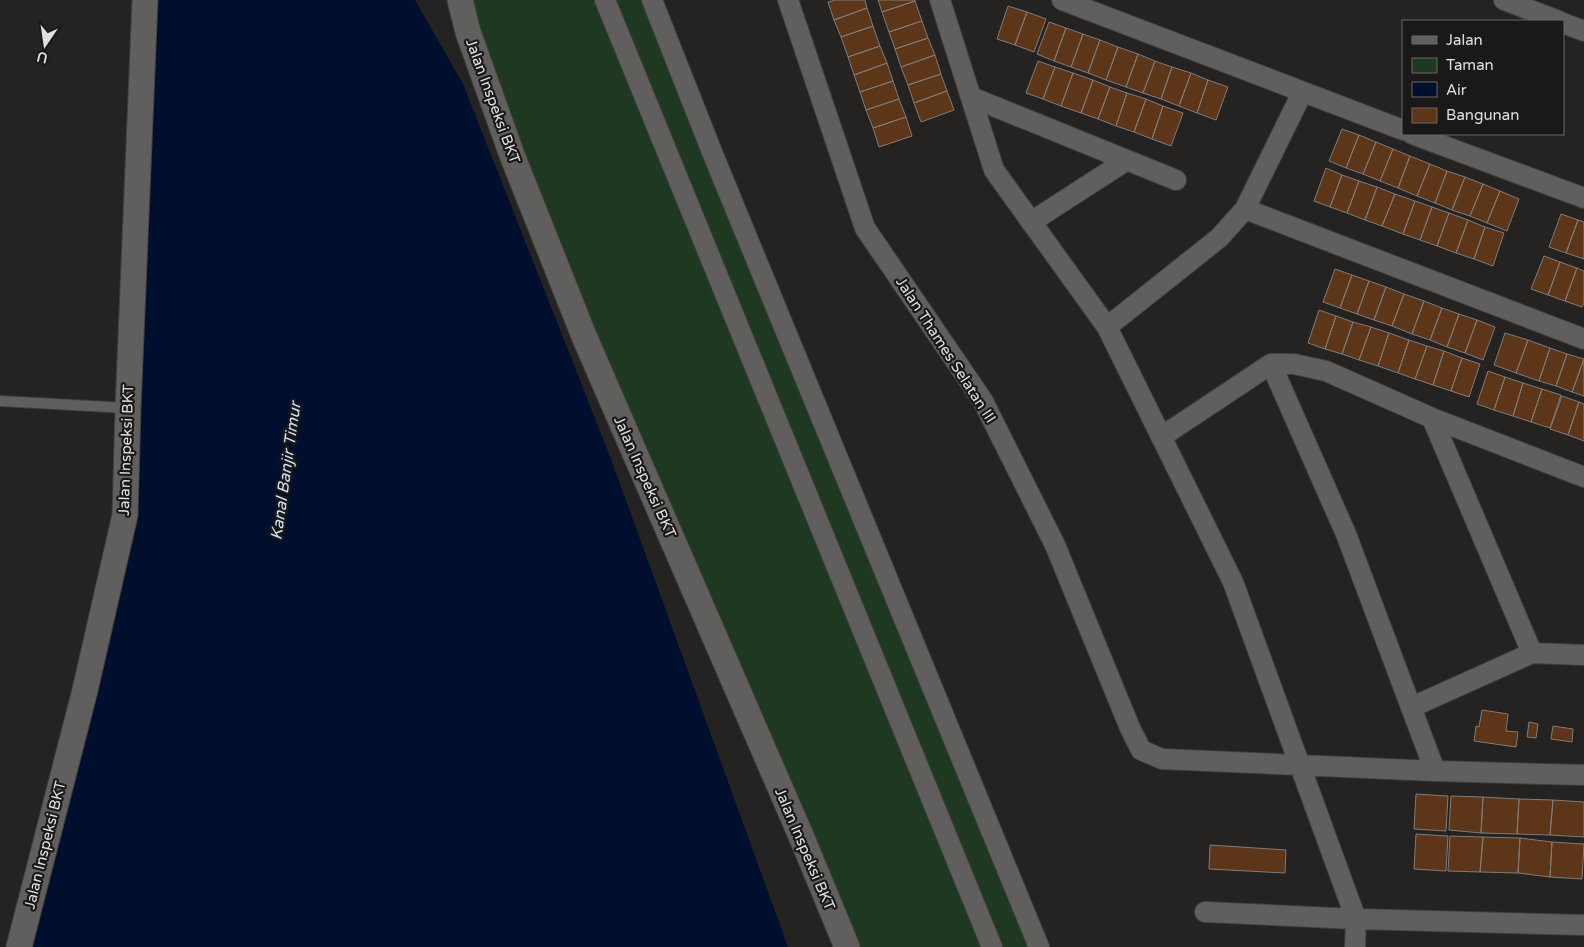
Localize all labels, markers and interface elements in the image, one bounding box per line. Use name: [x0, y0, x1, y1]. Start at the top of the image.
north arrow: [20, 20, 70, 70]
legend: [1402, 20, 1564, 135]
text: Jalan: [1446, 31, 1483, 49]
street label: Jalan Inspeksi BKT: [462, 36, 524, 166]
text: U: [35, 48, 49, 67]
text: Taman: [1446, 56, 1494, 74]
text: Air: [1446, 81, 1467, 99]
text: Bangunan: [1446, 106, 1519, 124]
street label: Jalan Thames Selatan III: [892, 274, 1000, 426]
street label: Jalan Inspeksi BKT: [115, 384, 137, 516]
water label: Kanal Banjir Timur: [266, 399, 306, 541]
street label: Jalan Inspeksi BKT: [610, 413, 680, 541]
street label: Jalan Inspeksi BKT: [20, 779, 70, 911]
street label: Jalan Inspeksi BKT: [771, 785, 839, 913]

